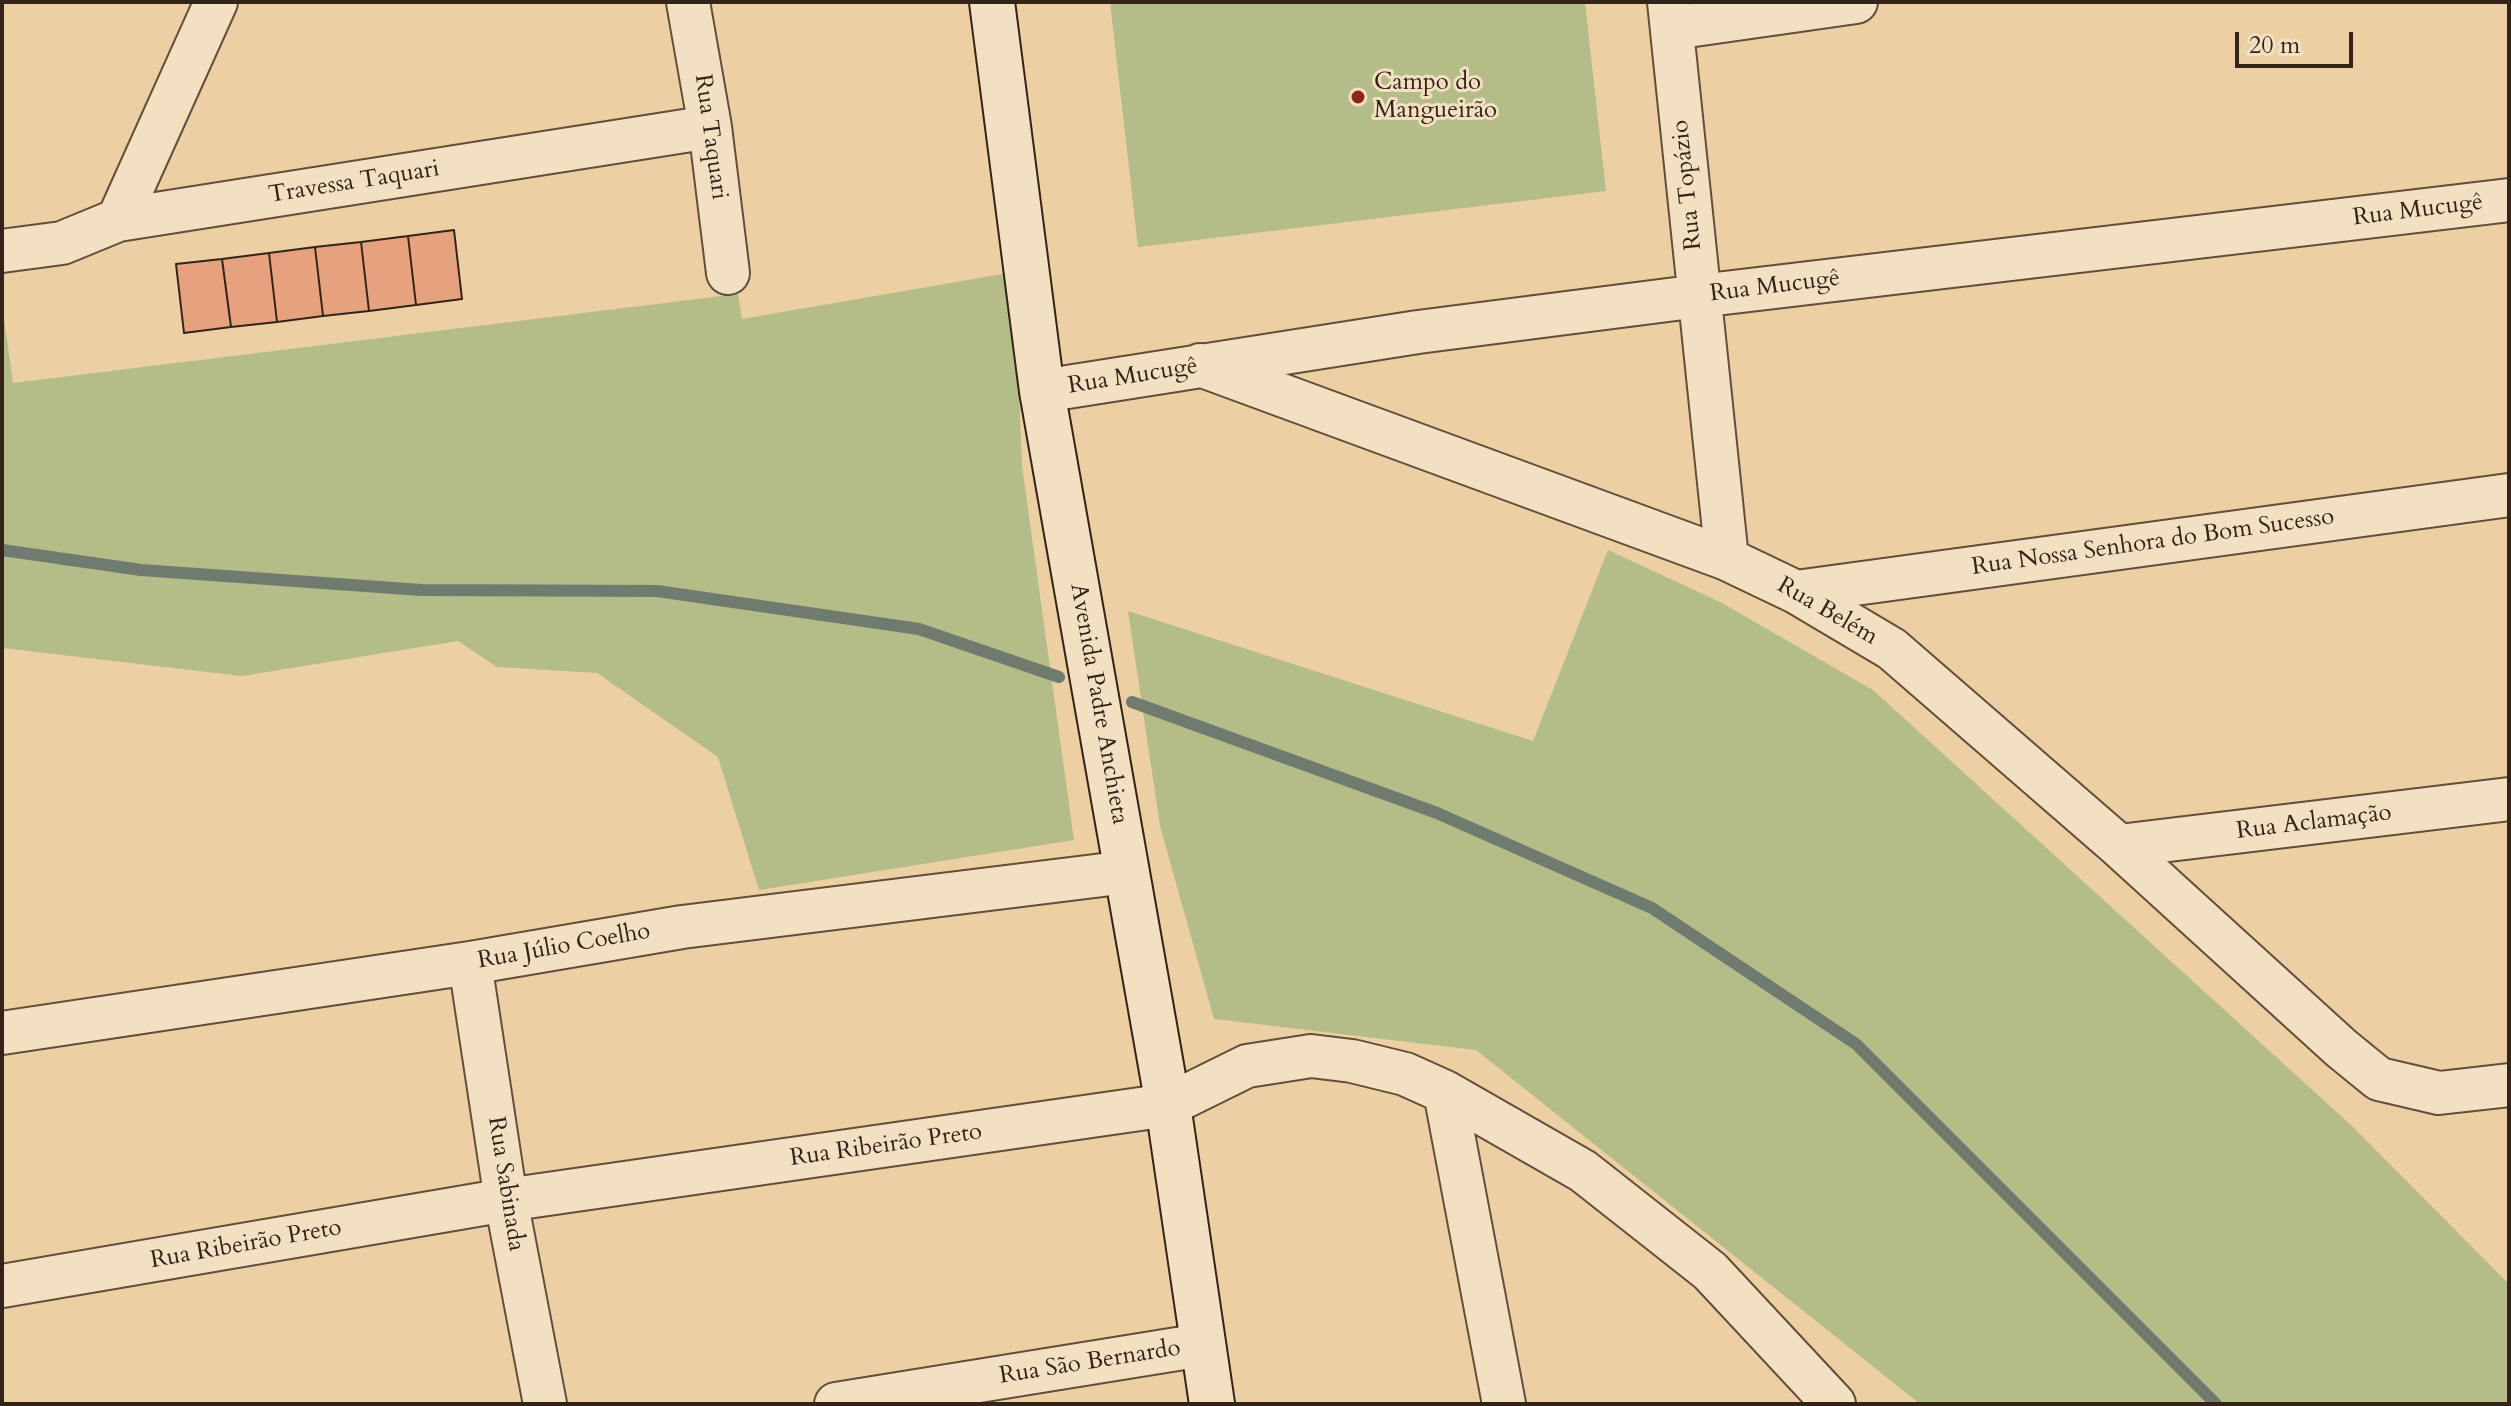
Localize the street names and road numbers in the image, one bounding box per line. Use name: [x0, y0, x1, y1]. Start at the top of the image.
street label: Rua Taquari: [687, 72, 733, 202]
street label: Rua Topázio: [1667, 118, 1709, 252]
street label: Travessa Taquari: [267, 155, 441, 211]
street label: Rua Mucugê: [2351, 189, 2485, 233]
street label: Rua Mucugê: [1708, 265, 1842, 309]
street label: Rua Mucugê: [1066, 353, 1200, 401]
street label: Rua Nossa Senhora do Bom Sucesso: [1970, 503, 2336, 583]
street label: Rua Belém: [1772, 572, 1882, 652]
street label: Avenida Padre Anchieta: [1063, 581, 1133, 827]
street label: Rua Aclamação: [2235, 799, 2393, 847]
street label: Rua Júlio Coelho: [476, 918, 652, 976]
street label: Rua Sabinada: [480, 1115, 530, 1253]
street label: Rua Ribeirão Preto: [788, 1118, 984, 1174]
street label: Rua Ribeirão Preto: [148, 1214, 344, 1276]
street label: Rua São Bernardo: [997, 1334, 1183, 1392]

